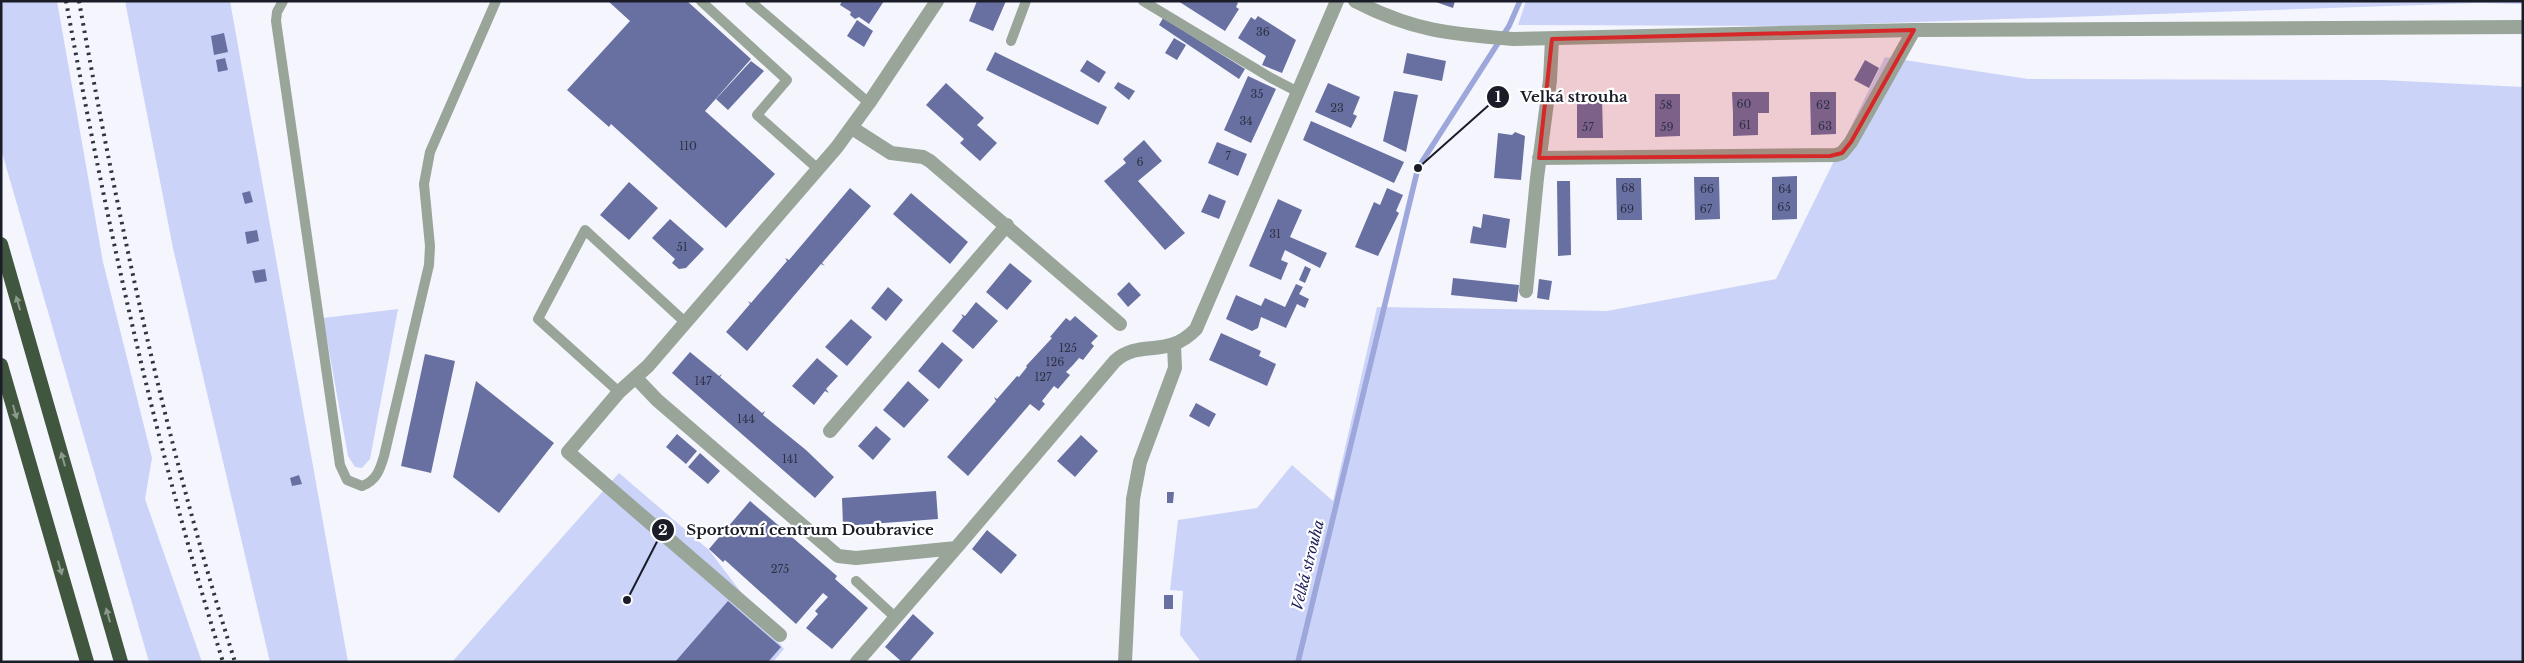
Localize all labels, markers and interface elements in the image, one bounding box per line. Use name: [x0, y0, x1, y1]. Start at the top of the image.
house number: 36: [1256, 25, 1270, 39]
callout: Velká strouha: [1486, 82, 1638, 112]
house number: 35: [1250, 87, 1264, 101]
text: 1: [1495, 87, 1502, 106]
text: Velká strouha: [1519, 87, 1628, 106]
house number: 60: [1737, 97, 1752, 111]
house number: 58: [1660, 98, 1672, 112]
house number: 62: [1816, 98, 1830, 112]
house number: 23: [1330, 101, 1344, 115]
house number: 34: [1239, 114, 1253, 128]
house number: 61: [1739, 118, 1751, 132]
house number: 63: [1818, 119, 1832, 133]
house number: 57: [1582, 120, 1594, 134]
house number: 59: [1660, 120, 1674, 134]
house number: 110: [679, 139, 697, 153]
house number: 7: [1225, 149, 1231, 163]
house number: 6: [1136, 155, 1144, 169]
house number: 68: [1621, 181, 1635, 195]
house number: 66: [1700, 182, 1714, 196]
house number: 64: [1778, 182, 1792, 196]
house number: 65: [1777, 200, 1791, 214]
house number: 69: [1620, 202, 1634, 216]
house number: 67: [1700, 202, 1713, 216]
house number: 31: [1269, 227, 1281, 241]
house number: 51: [676, 240, 688, 254]
one-way arrow: [14, 295, 22, 310]
house number: 125: [1059, 341, 1077, 355]
house number: 126: [1046, 355, 1064, 369]
house number: 127: [1034, 370, 1052, 384]
house number: 147: [695, 374, 712, 388]
one-way arrow: [11, 404, 19, 419]
house number: 144: [737, 412, 755, 426]
one-way arrow: [58, 451, 66, 466]
house number: 141: [782, 452, 798, 466]
callout: Sportovní centrum Doubravice: [651, 515, 943, 545]
water label: Velká strouha: [1287, 518, 1328, 612]
text: 2: [658, 520, 668, 539]
text: Sportovní centrum Doubravice: [686, 520, 934, 539]
one-way arrow: [56, 561, 64, 576]
house number: 275: [771, 562, 789, 576]
one-way arrow: [103, 607, 111, 622]

